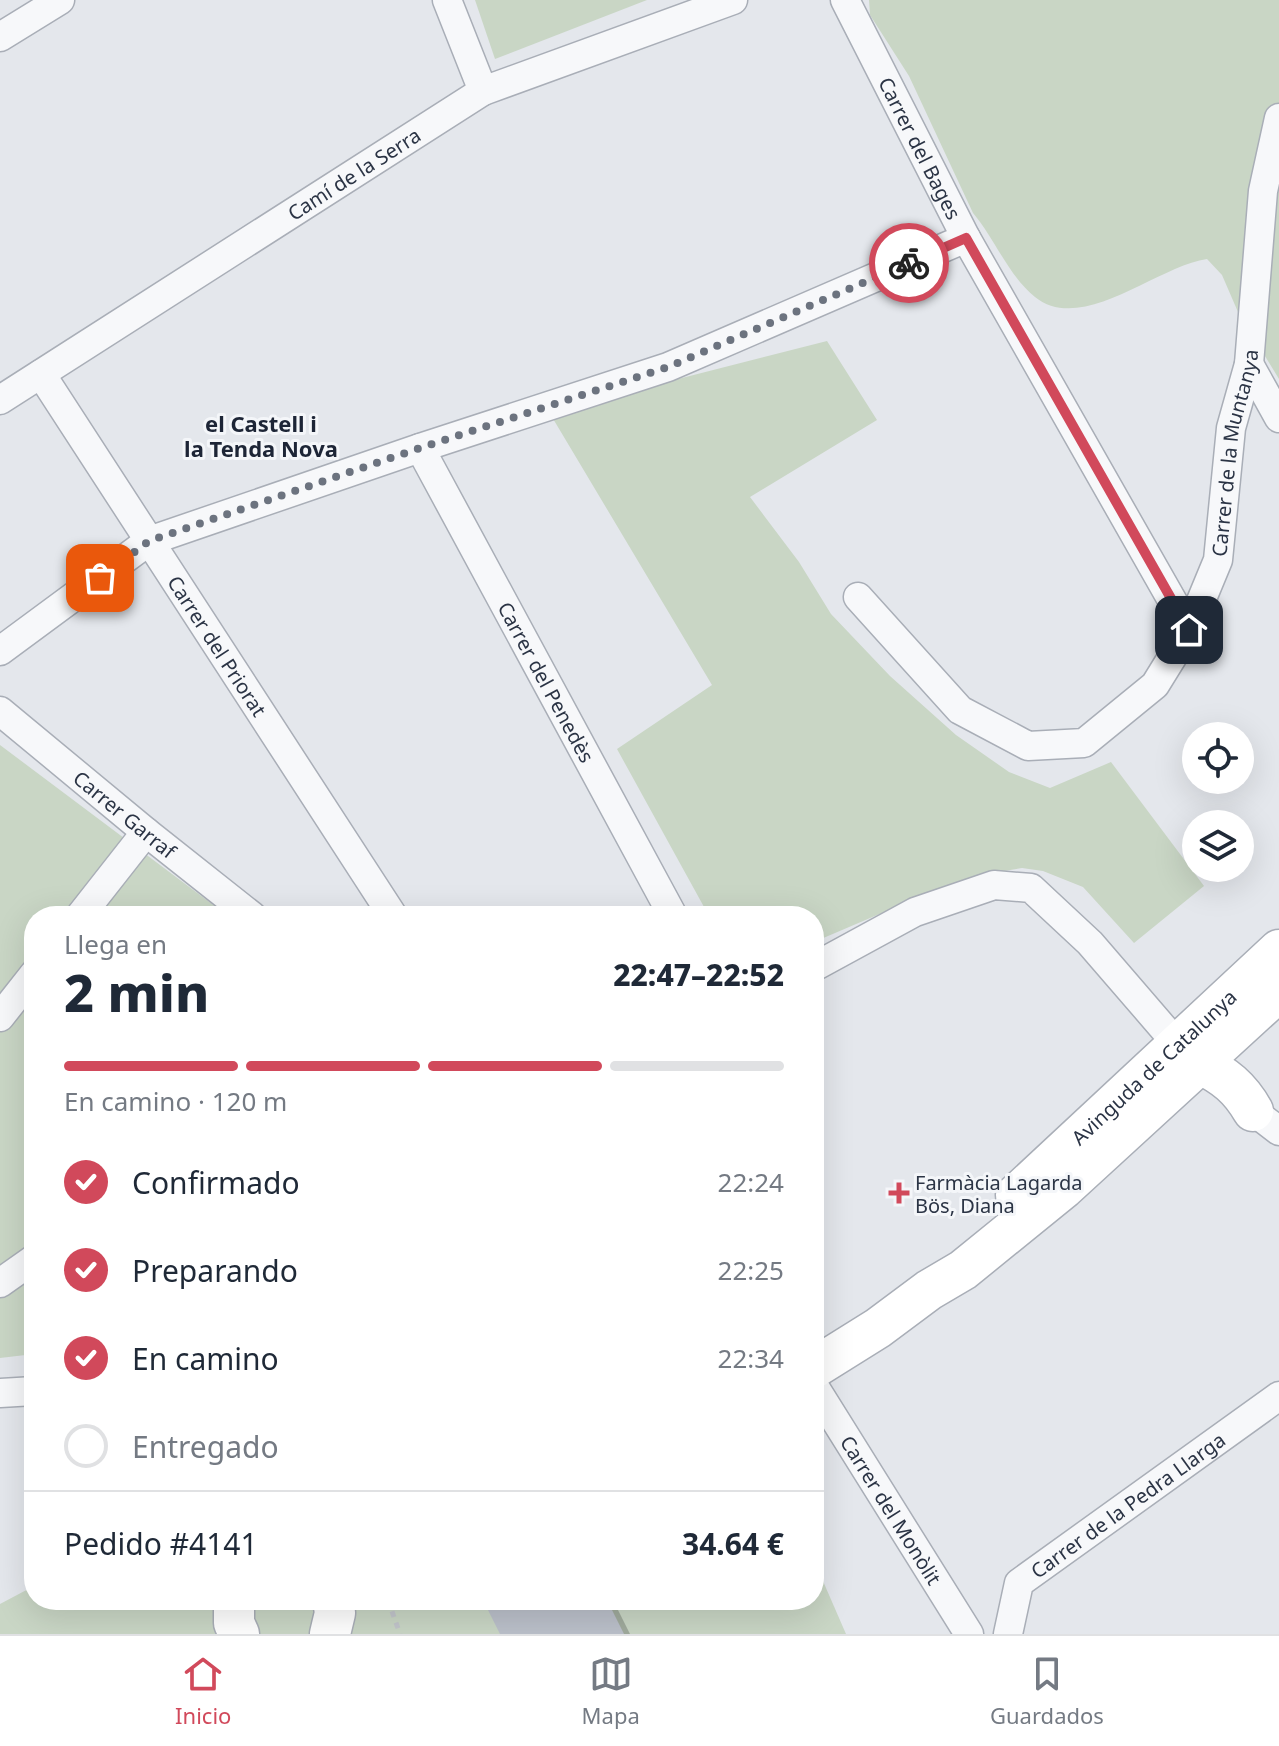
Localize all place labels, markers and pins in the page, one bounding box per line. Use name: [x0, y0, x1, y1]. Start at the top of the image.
pin: [66, 544, 134, 612]
pin: [1155, 596, 1223, 664]
place label: Farmàcia Lagarda Bös, Diana: [915, 1169, 1083, 1219]
marker: Farmàcia Lagarda Bös, Diana: [890, 1184, 908, 1202]

